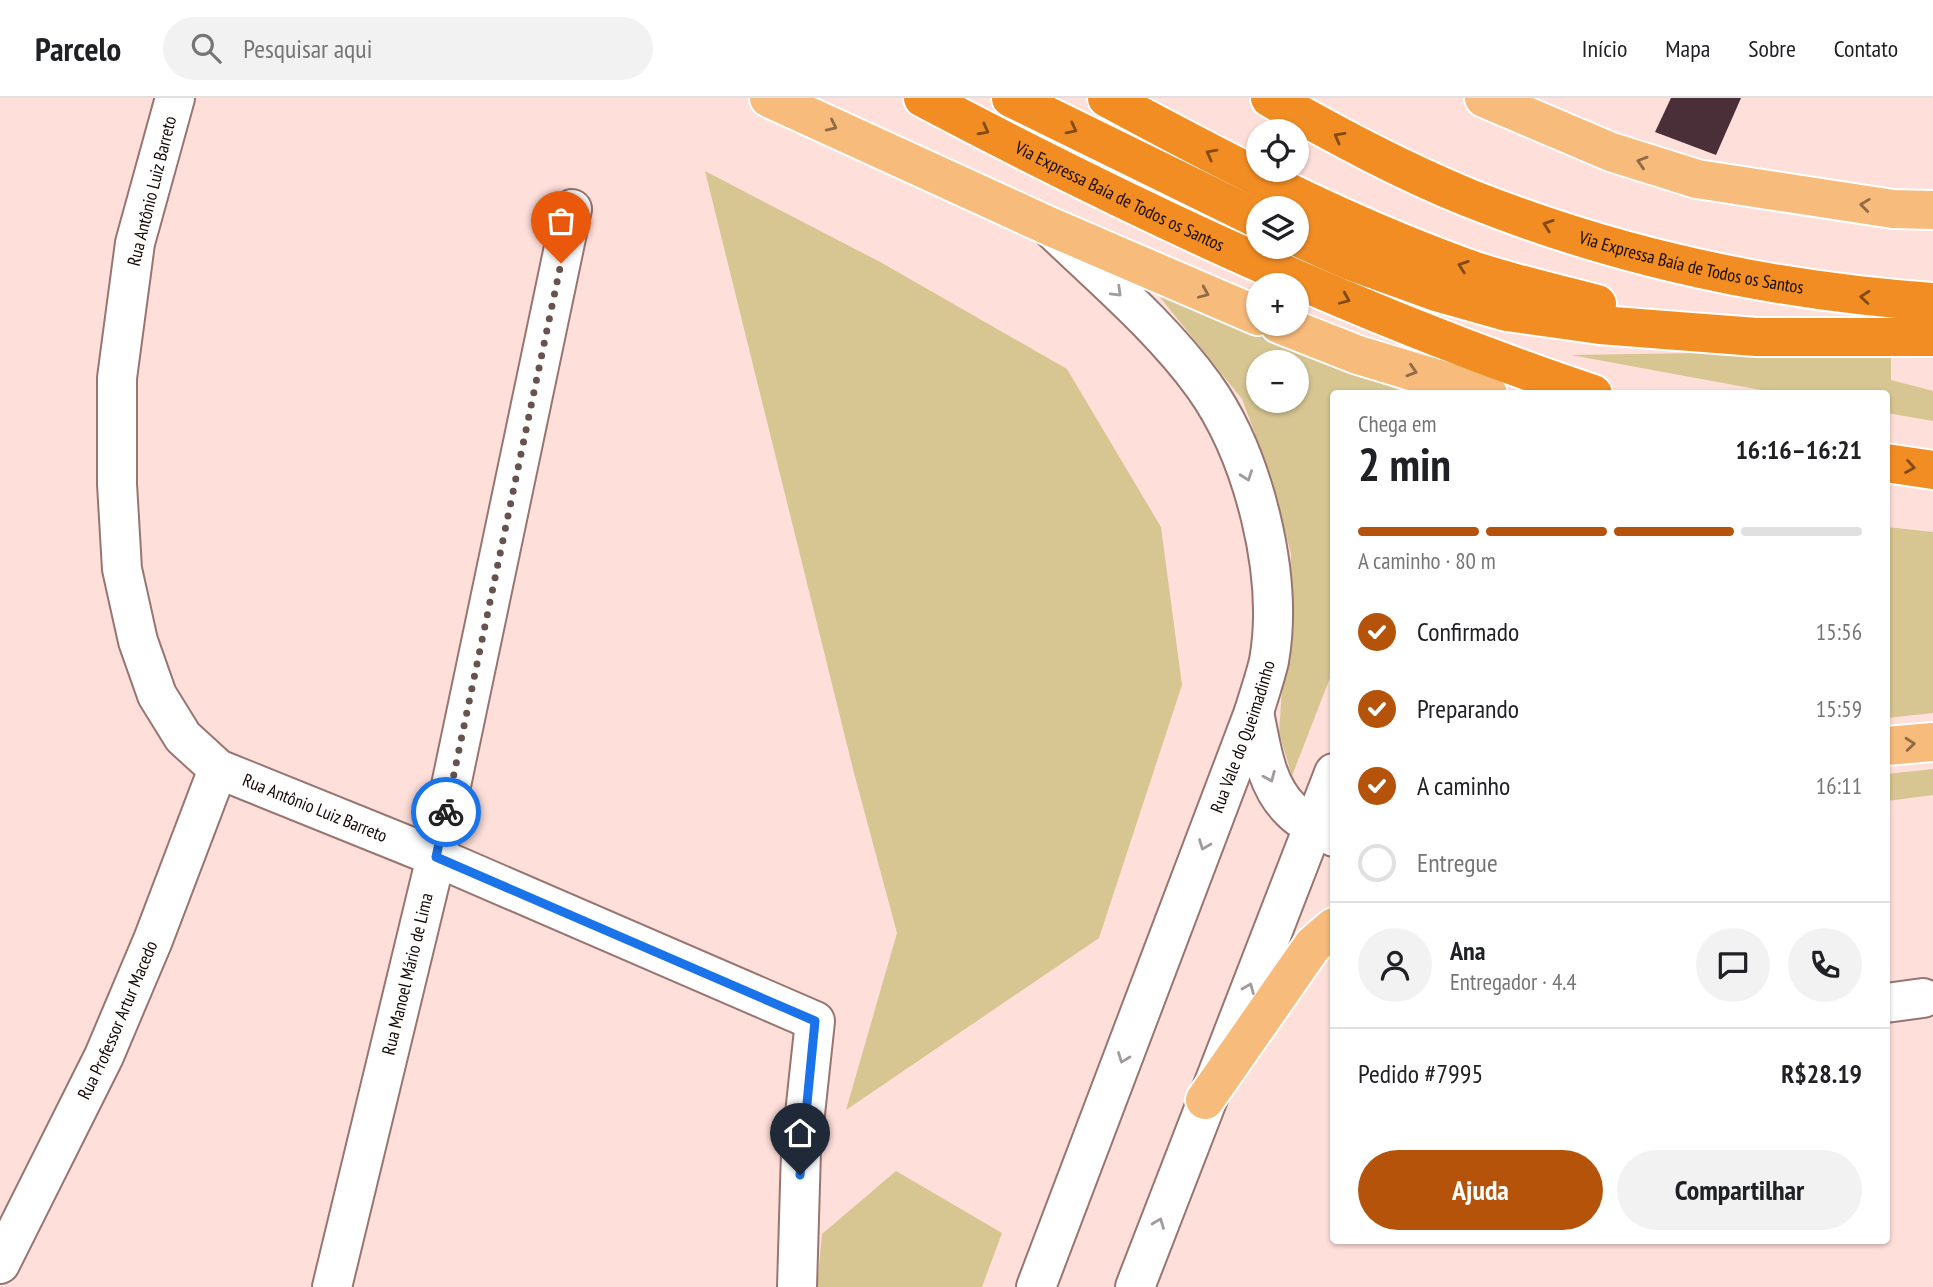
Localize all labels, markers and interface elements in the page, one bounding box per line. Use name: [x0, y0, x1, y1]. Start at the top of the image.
search box: [163, 17, 653, 80]
text: Parcelo: [35, 27, 121, 70]
icon: search: [187, 29, 225, 67]
text: Pesquisar aqui: [243, 32, 372, 65]
text: Início: [1582, 33, 1627, 64]
text: Mapa: [1665, 33, 1710, 64]
text: Sobre: [1748, 33, 1796, 64]
text: Contato: [1834, 33, 1898, 64]
street label: Rua Antônio Luiz Barreto: [122, 113, 181, 268]
one-way arrow: [824, 117, 837, 131]
map controls: [1246, 119, 1309, 413]
button: locate: [1246, 119, 1309, 182]
one-way arrow: [1065, 120, 1077, 134]
one-way arrow: [976, 122, 989, 135]
one-way arrow: [1334, 132, 1346, 145]
street label: Via Expressa Baía de Todos os Santos: [1010, 135, 1228, 256]
one-way arrow: [1206, 149, 1218, 162]
one-way arrow: [1637, 155, 1649, 170]
pin: [531, 191, 591, 263]
button: layers: [1246, 196, 1309, 259]
one-way arrow: [1859, 198, 1871, 213]
icon: bag: [542, 202, 580, 240]
one-way arrow: [1543, 219, 1555, 233]
street label: Via Expressa Baía de Todos os Santos: [1575, 225, 1805, 299]
one-way arrow: [1457, 260, 1469, 274]
button: +: [1246, 273, 1309, 336]
one-way arrow: [1109, 284, 1121, 296]
one-way arrow: [1197, 284, 1209, 298]
one-way arrow: [1859, 289, 1871, 304]
one-way arrow: [1337, 291, 1350, 305]
button: −: [1246, 350, 1309, 413]
one-way arrow: [1406, 363, 1418, 377]
text: Chega em: [1358, 409, 1436, 438]
text: 16:16–16:21: [1735, 433, 1862, 466]
text: 2 min: [1358, 434, 1451, 494]
one-way arrow: [1904, 459, 1916, 474]
one-way arrow: [1239, 469, 1253, 481]
text: A caminho · 80 m: [1358, 546, 1496, 575]
icon: check: [1358, 613, 1396, 651]
text: Confirmado: [1417, 615, 1519, 648]
text: 15:56: [1816, 617, 1862, 646]
street label: Rua Vale do Queimadinho: [1205, 658, 1280, 816]
icon: check: [1358, 690, 1396, 728]
text: Preparando: [1417, 692, 1519, 725]
text: 15:59: [1816, 694, 1862, 723]
one-way arrow: [1904, 737, 1916, 752]
icon: check: [1358, 767, 1396, 805]
street label: Rua Antônio Luiz Barreto: [239, 768, 391, 847]
text: A caminho: [1417, 769, 1510, 802]
one-way arrow: [1262, 770, 1276, 782]
text: 16:11: [1816, 771, 1862, 800]
courier: [411, 777, 481, 847]
icon: bike: [427, 793, 465, 831]
one-way arrow: [1198, 838, 1212, 850]
text: Entregue: [1417, 846, 1498, 879]
street label: Rua Manoel Mário de Lima: [377, 891, 438, 1057]
button: person: [1358, 928, 1432, 1002]
button: chat: [1696, 928, 1770, 1002]
button: phone: [1788, 928, 1862, 1002]
text: Ana: [1450, 934, 1485, 967]
street label: Rua Professor Artur Macedo: [72, 937, 162, 1103]
text: Entregador · 4.4: [1450, 967, 1577, 996]
one-way arrow: [1241, 983, 1255, 995]
one-way arrow: [1118, 1051, 1132, 1063]
text: Pedido #7995: [1358, 1057, 1483, 1090]
text: R$28.19: [1781, 1057, 1862, 1090]
pin: [770, 1103, 830, 1175]
icon: home: [781, 1114, 819, 1152]
button: Ajuda: [1358, 1150, 1603, 1230]
button: Compartilhar: [1617, 1150, 1862, 1230]
one-way arrow: [1150, 1218, 1164, 1230]

